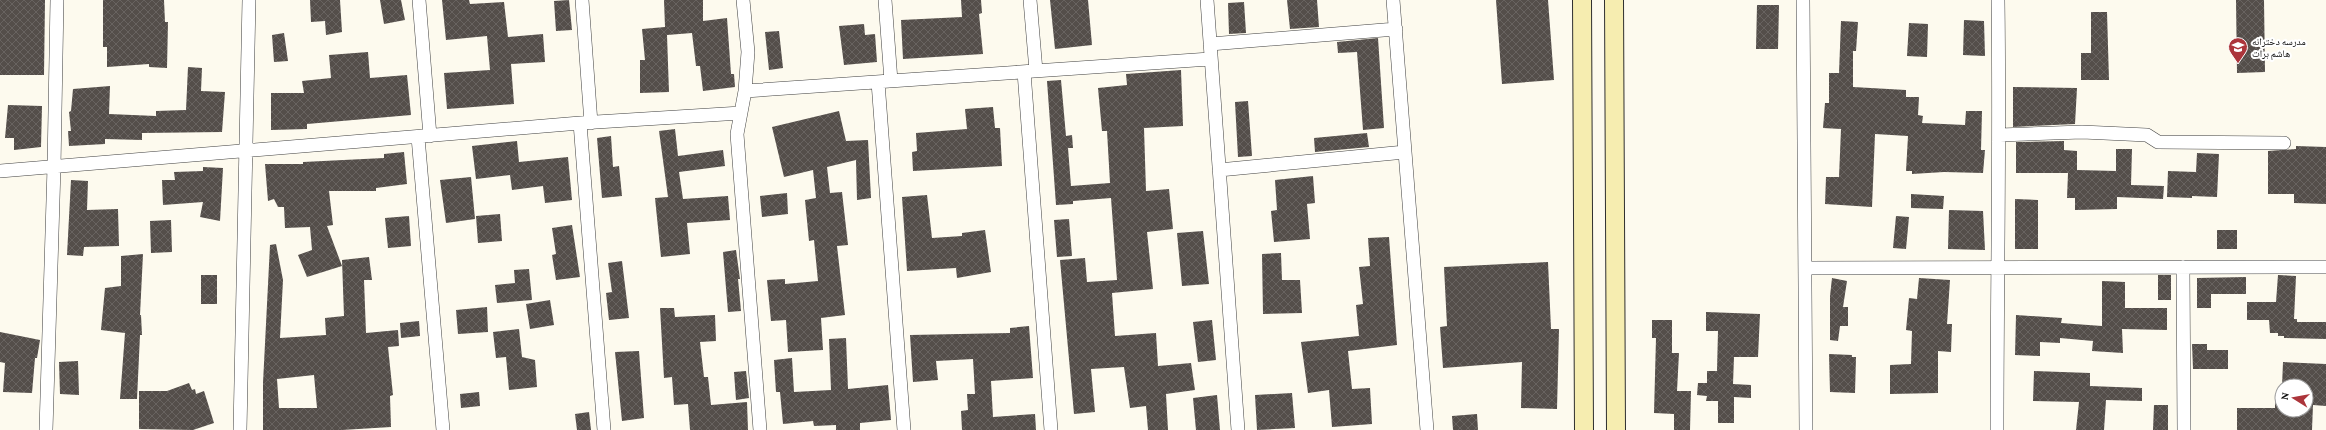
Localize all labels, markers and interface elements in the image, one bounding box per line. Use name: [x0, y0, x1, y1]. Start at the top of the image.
school or university icon: مدرسه دخترانه هاشم برات: [2227, 36, 2249, 64]
place label: مدرسه دخترانه هاشم برات: [2252, 36, 2306, 61]
north arrow: [2274, 378, 2314, 418]
text: N: [2278, 391, 2291, 401]

